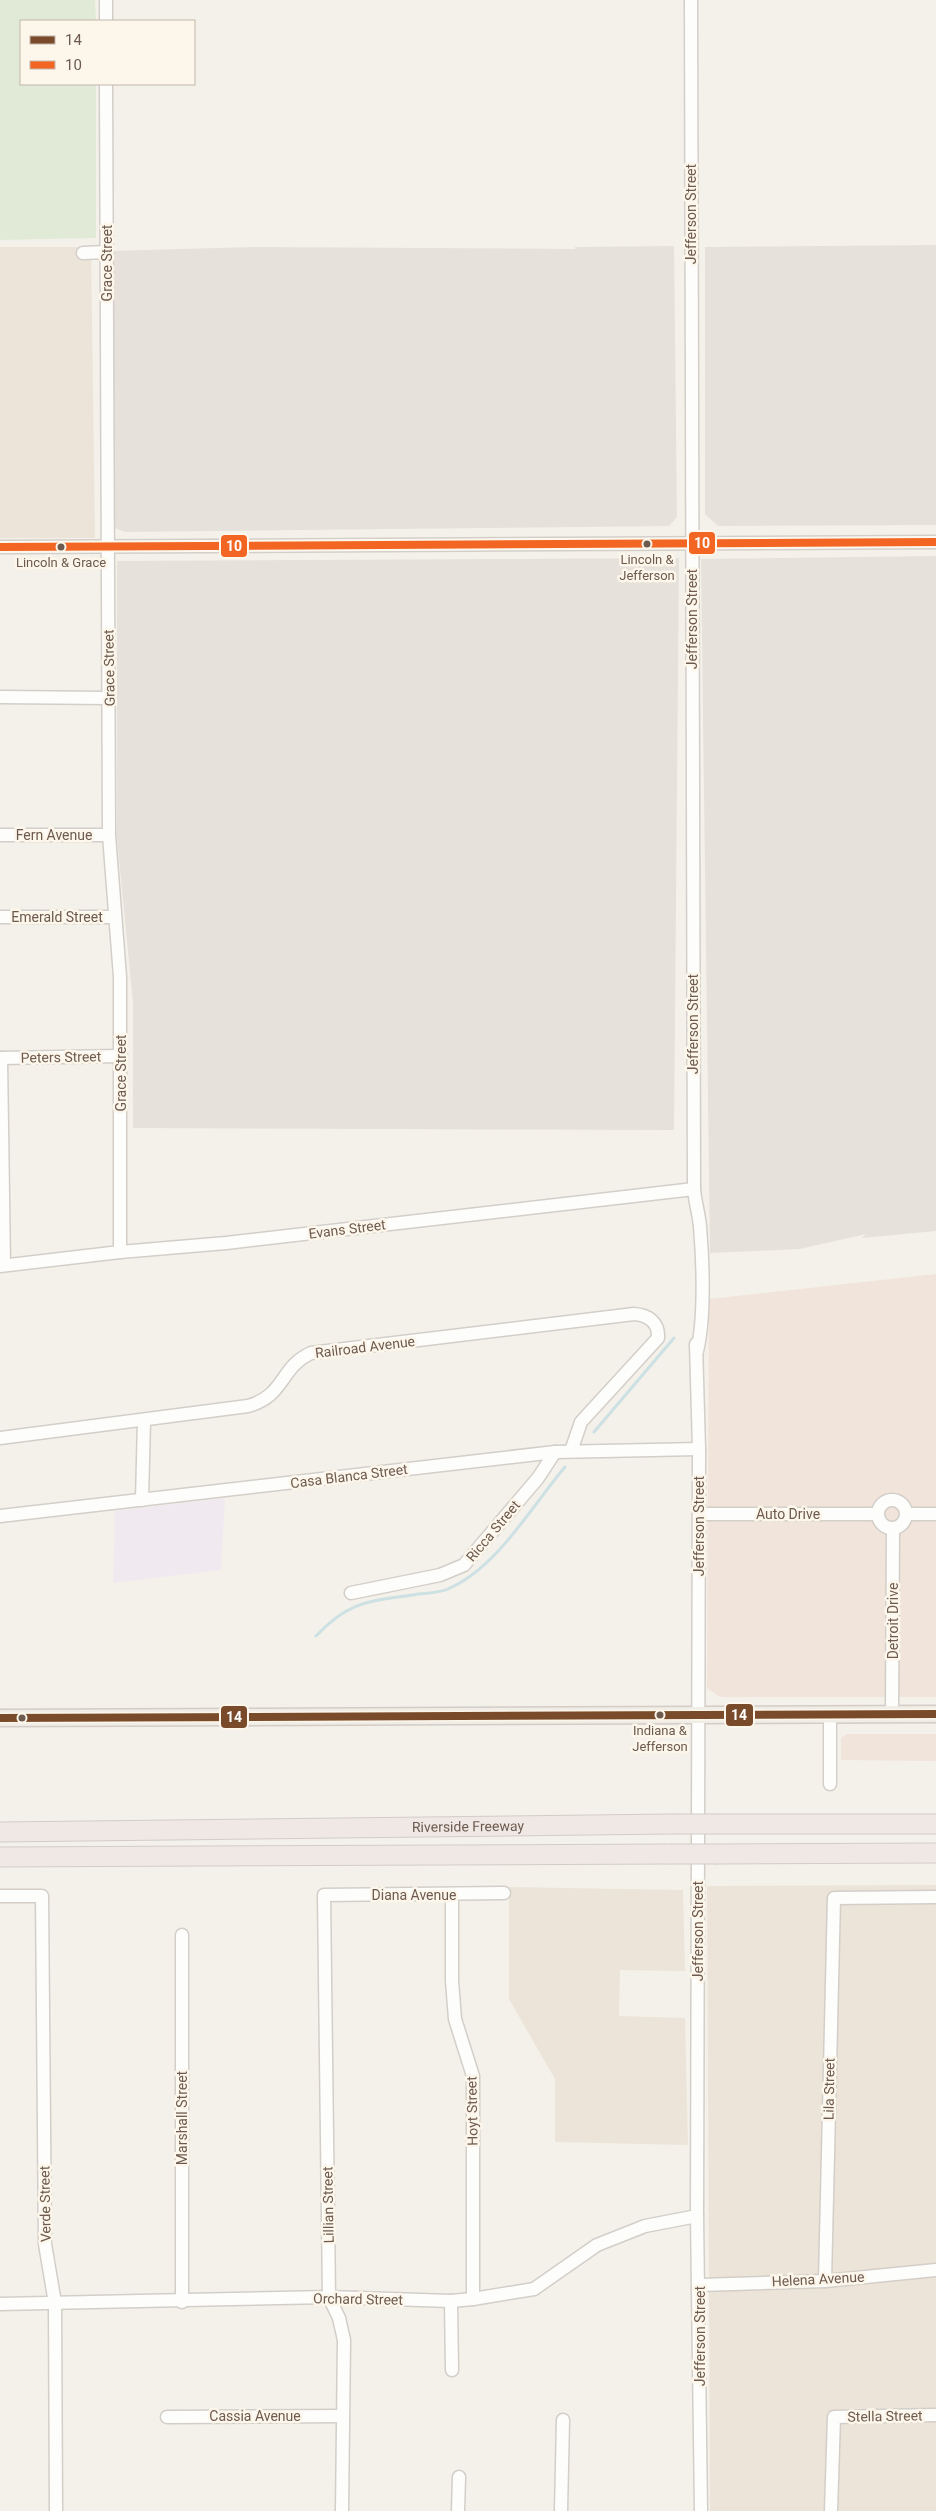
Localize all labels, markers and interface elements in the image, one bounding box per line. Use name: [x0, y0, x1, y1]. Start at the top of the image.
legend: [20, 20, 195, 85]
text: 14: [65, 31, 82, 49]
text: 10: [65, 56, 82, 74]
street label: Jefferson Street: [683, 163, 699, 264]
street label: Grace Street: [99, 224, 115, 301]
line badge: 10: [688, 531, 716, 555]
line badge: 10: [220, 534, 248, 558]
text: 10: [694, 535, 710, 551]
text: 10: [226, 538, 242, 554]
marker: Lincoln & Jefferson: [642, 539, 652, 549]
marker: Lincoln & Grace: [56, 542, 66, 552]
place label: Lincoln & Jefferson: [619, 552, 675, 583]
place label: Lincoln & Grace: [16, 555, 106, 570]
street label: Jefferson Street: [684, 568, 700, 669]
street label: Grace Street: [100, 629, 118, 707]
street label: Fern Avenue: [16, 827, 92, 843]
street label: Emerald Street: [11, 909, 103, 925]
street label: Jefferson Street: [685, 973, 701, 1074]
street label: Grace Street: [113, 1034, 129, 1111]
street label: Peters Street: [21, 1048, 102, 1066]
street label: Evans Street: [308, 1216, 387, 1242]
street label: Railroad Avenue: [314, 1333, 416, 1361]
street label: Casa Blanca Street: [290, 1461, 409, 1491]
street label: Jefferson Street: [691, 1475, 707, 1576]
street label: Ricca Street: [463, 1497, 523, 1565]
street label: Auto Drive: [756, 1506, 820, 1522]
street label: Detroit Drive: [885, 1583, 901, 1659]
line badge: 14: [725, 1703, 754, 1727]
line badge: 14: [220, 1705, 248, 1729]
text: 14: [731, 1707, 747, 1723]
text: 14: [226, 1709, 242, 1725]
marker: Indiana & Jefferson: [655, 1710, 665, 1720]
unlabelled marker: [17, 1713, 27, 1723]
place label: Indiana & Jefferson: [632, 1723, 688, 1754]
street label: Riverside Freeway: [412, 1818, 525, 1835]
street label: Jefferson Street: [690, 1880, 706, 1981]
street label: Diana Avenue: [372, 1887, 456, 1903]
street label: Lila Street: [820, 2057, 838, 2120]
street label: Marshall Street: [174, 2070, 190, 2165]
street label: Hoyt Street: [463, 2076, 481, 2146]
street label: Verde Street: [36, 2165, 54, 2242]
street label: Lillian Street: [319, 2166, 337, 2244]
street label: Helena Avenue: [771, 2269, 865, 2289]
street label: Jefferson Street: [692, 2285, 708, 2386]
street label: Orchard Street: [313, 2290, 403, 2308]
street label: Stella Street: [847, 2407, 923, 2425]
street label: Cassia Avenue: [209, 2408, 301, 2424]

